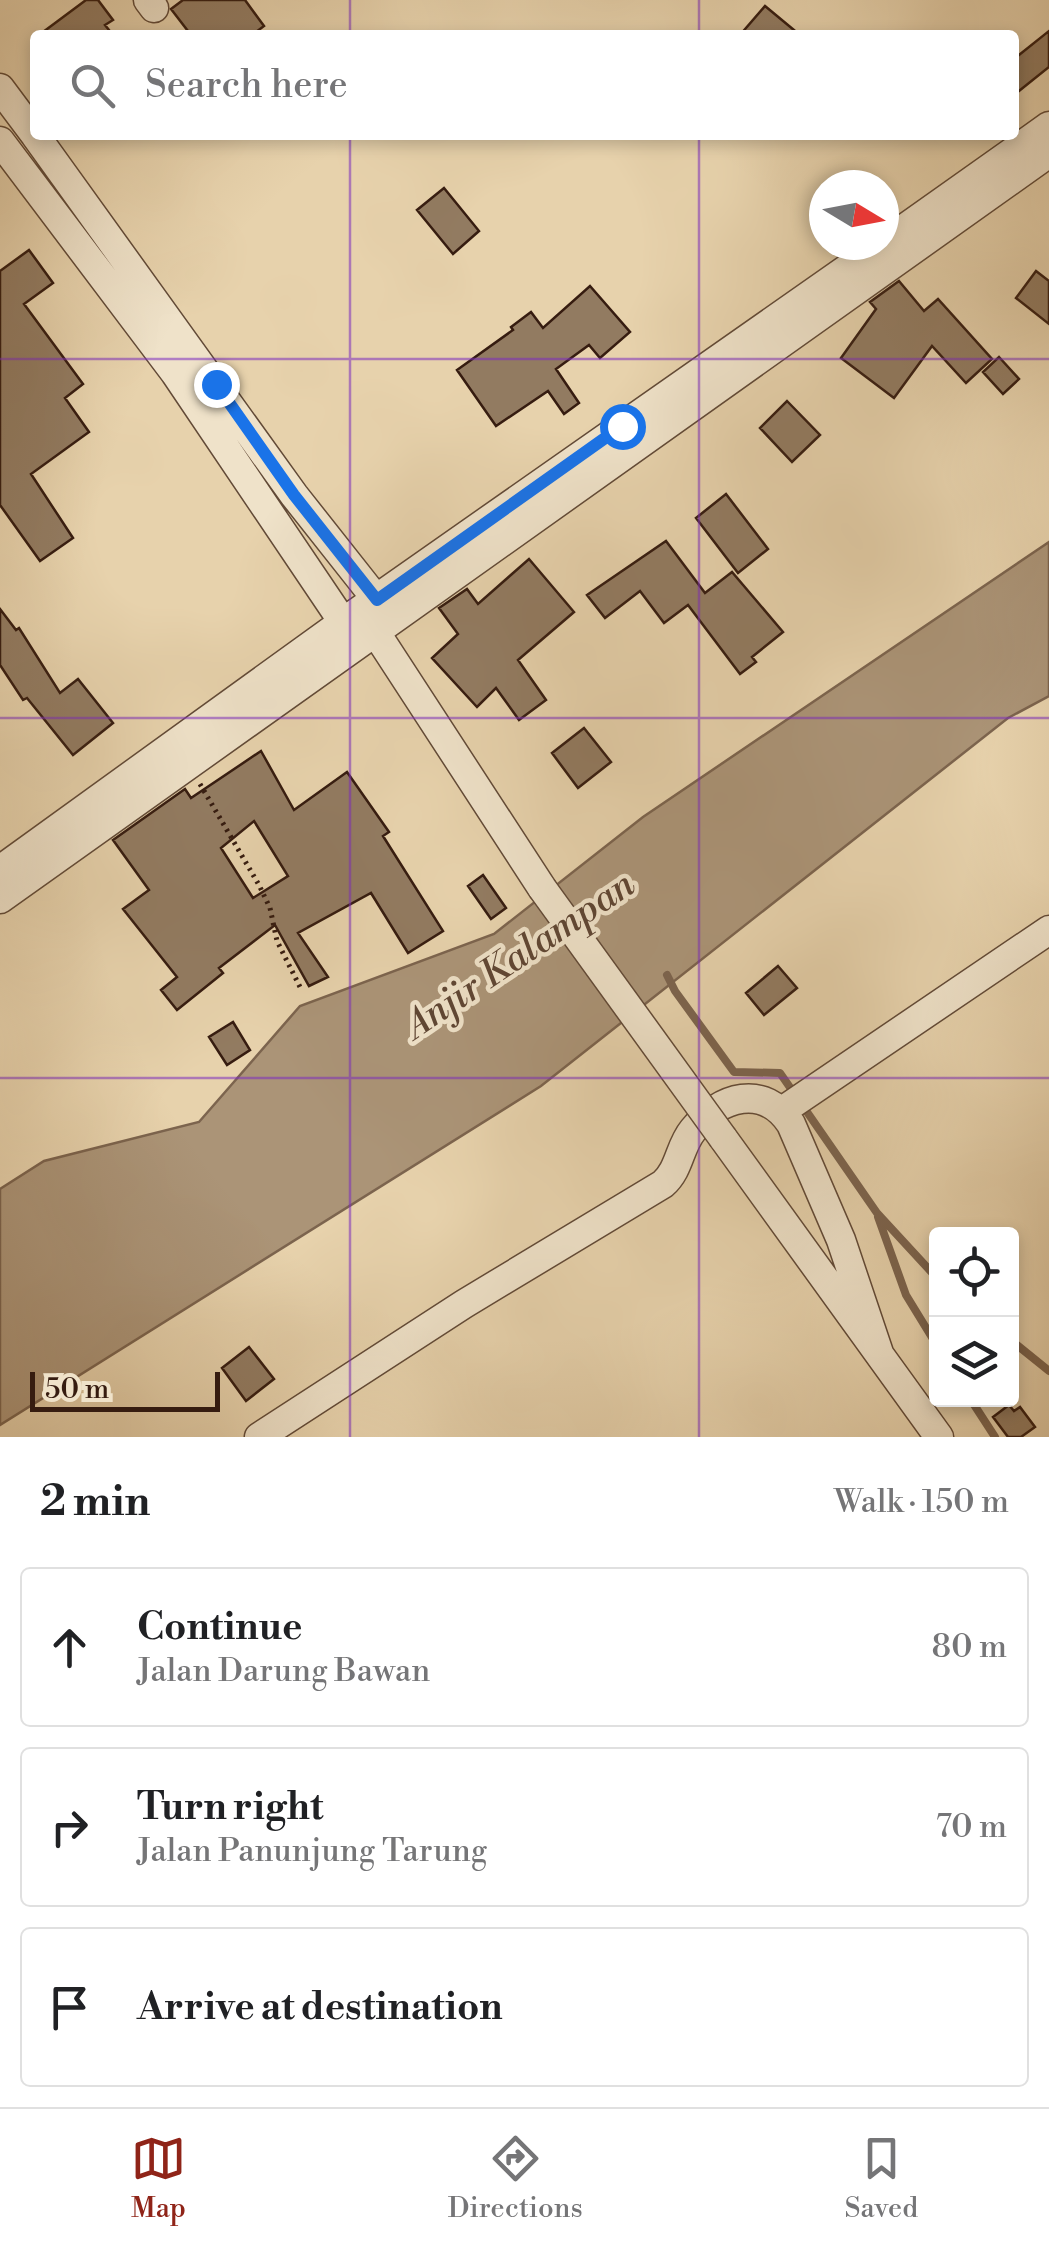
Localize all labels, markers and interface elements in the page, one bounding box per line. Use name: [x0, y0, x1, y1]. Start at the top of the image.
search box: [30, 30, 1019, 140]
icon: search: [65, 58, 120, 113]
text: Search here: [145, 62, 348, 109]
north arrow: [809, 170, 899, 260]
route end: [194, 362, 240, 408]
route start: [600, 404, 646, 450]
water label: Anjir Kalampan: [393, 861, 644, 1052]
map controls: [929, 1227, 1019, 1407]
button: locate: [929, 1227, 1019, 1317]
button: layers: [929, 1317, 1019, 1407]
scale bar: [30, 1367, 220, 1412]
text: 50 m: [45, 1372, 109, 1407]
text: 2 min: [40, 1476, 150, 1529]
text: Walk · 150 m: [834, 1482, 1009, 1522]
text: Continue: [137, 1604, 302, 1651]
icon: ahead: [42, 1620, 97, 1675]
text: 80 m: [932, 1627, 1007, 1667]
text: Jalan Darung Bawan: [137, 1651, 430, 1691]
text: Turn right: [137, 1784, 323, 1831]
icon: right: [42, 1800, 97, 1855]
text: 70 m: [936, 1807, 1007, 1847]
text: Jalan Panunjung Tarung: [137, 1831, 487, 1871]
icon: arrive: [42, 1980, 97, 2035]
text: Arrive at destination: [137, 1984, 503, 2031]
tab: Map: [131, 2131, 186, 2226]
tab: Directions: [448, 2131, 583, 2226]
tab: Saved: [845, 2131, 918, 2226]

